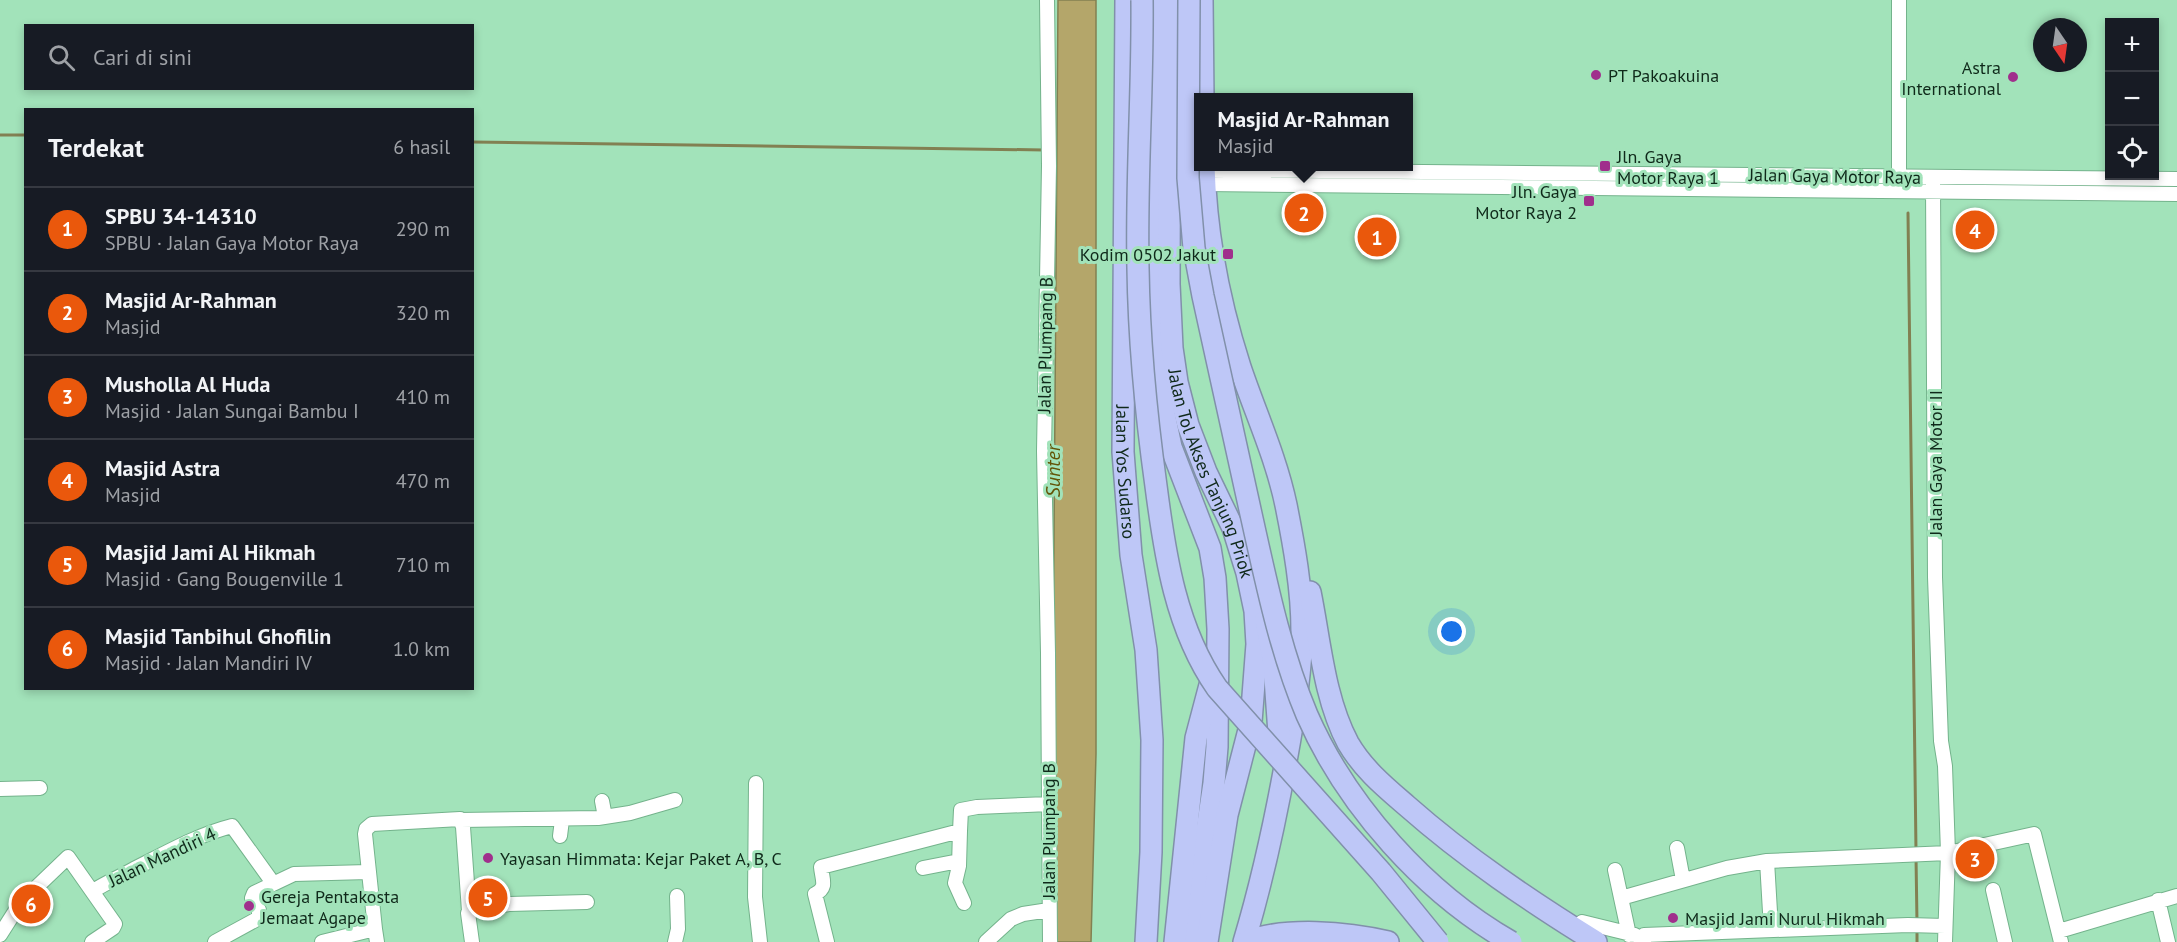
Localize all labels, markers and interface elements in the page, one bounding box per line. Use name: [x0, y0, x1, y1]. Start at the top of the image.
north arrow: [2033, 18, 2087, 72]
map controls: [2105, 18, 2159, 180]
button: +: [2105, 18, 2159, 72]
search box: [24, 24, 474, 90]
icon: search: [45, 41, 78, 74]
text: Cari di sini: [93, 43, 192, 71]
place label: Astra International: [1901, 56, 2002, 100]
place label: PT Pakoakuina: [1608, 64, 1719, 87]
marker: PT Pakoakuina: [1589, 68, 1603, 82]
marker: Astra International: [2006, 70, 2020, 84]
button: −: [2105, 72, 2159, 126]
popup: [1194, 93, 1413, 171]
text: Masjid Ar-Rahman: [1218, 105, 1389, 133]
button: locate: [2105, 126, 2159, 180]
text: Terdekat: [48, 131, 144, 164]
text: Masjid: [1218, 133, 1273, 159]
text: 6 hasil: [393, 134, 450, 160]
place label: Jln. Gaya Motor Raya 1: [1616, 145, 1719, 189]
marker: Jln. Gaya Motor Raya 1: [1598, 159, 1612, 173]
street label: Jalan Gaya Motor Raya: [1748, 163, 1921, 189]
place label: Jln. Gaya Motor Raya 2: [1475, 180, 1577, 224]
pin: 2: [1284, 190, 1324, 236]
marker: Jln. Gaya Motor Raya 2: [1582, 194, 1596, 208]
text: SPBU 34-14310: [105, 202, 257, 230]
pin: 4: [1956, 208, 1994, 252]
pin: 1: [1358, 214, 1396, 260]
text: 1: [62, 216, 73, 242]
text: 290 m: [396, 216, 450, 242]
text: SPBU · Jalan Gaya Motor Raya: [105, 230, 359, 256]
place label: Kodim 0502 Jakut: [1080, 243, 1216, 266]
marker: Kodim 0502 Jakut: [1221, 247, 1235, 261]
street label: Jalan Plumpang B: [1032, 277, 1058, 414]
text: Masjid Ar-Rahman: [105, 286, 277, 314]
text: 2: [62, 300, 73, 326]
text: 320 m: [396, 300, 450, 326]
text: Masjid: [105, 314, 161, 340]
street label: Jalan Tol Akses Tanjung Priok: [1164, 366, 1259, 581]
text: Musholla Al Huda: [105, 370, 270, 398]
text: 3: [62, 384, 73, 410]
text: 410 m: [396, 384, 450, 410]
street label: Jalan Gaya Motor II: [1924, 390, 1947, 537]
text: Masjid · Jalan Sungai Bambu I: [105, 398, 359, 424]
street label: Jalan Yos Sudarso: [1111, 404, 1141, 540]
water label: Sunter: [1040, 443, 1066, 497]
text: Masjid Astra: [105, 454, 220, 482]
text: 4: [62, 468, 73, 494]
text: 470 m: [396, 468, 450, 494]
text: Masjid: [105, 482, 161, 508]
text: Masjid Jami Al Hikmah: [105, 538, 316, 566]
text: 5: [62, 552, 73, 578]
text: 710 m: [396, 552, 450, 578]
text: Masjid · Gang Bougenville 1: [105, 566, 344, 592]
your location: [1437, 617, 1466, 646]
text: Masjid Tanbihul Ghofilin: [105, 622, 331, 650]
text: 6: [62, 636, 73, 662]
text: 1.0 km: [393, 636, 450, 662]
text: Masjid · Jalan Mandiri IV: [105, 650, 312, 676]
street label: Jalan Plumpang B: [1037, 763, 1060, 900]
street label: Jalan Mandiri 4: [104, 822, 220, 892]
pin: 3: [1956, 836, 1994, 882]
place label: Yayasan Himmata: Kejar Paket A, B, C: [500, 847, 782, 870]
marker: Yayasan Himmata: Kejar Paket A, B, C: [481, 851, 495, 865]
pin: 5: [468, 876, 508, 920]
pin: 6: [12, 882, 51, 926]
place label: Gereja Pentakosta Jemaat Agape: [260, 885, 399, 929]
marker: Gereja Pentakosta Jemaat Agape: [242, 899, 256, 913]
place label: Masjid Jami Nurul Hikmah: [1685, 907, 1885, 930]
marker: Masjid Jami Nurul Hikmah: [1666, 911, 1680, 925]

